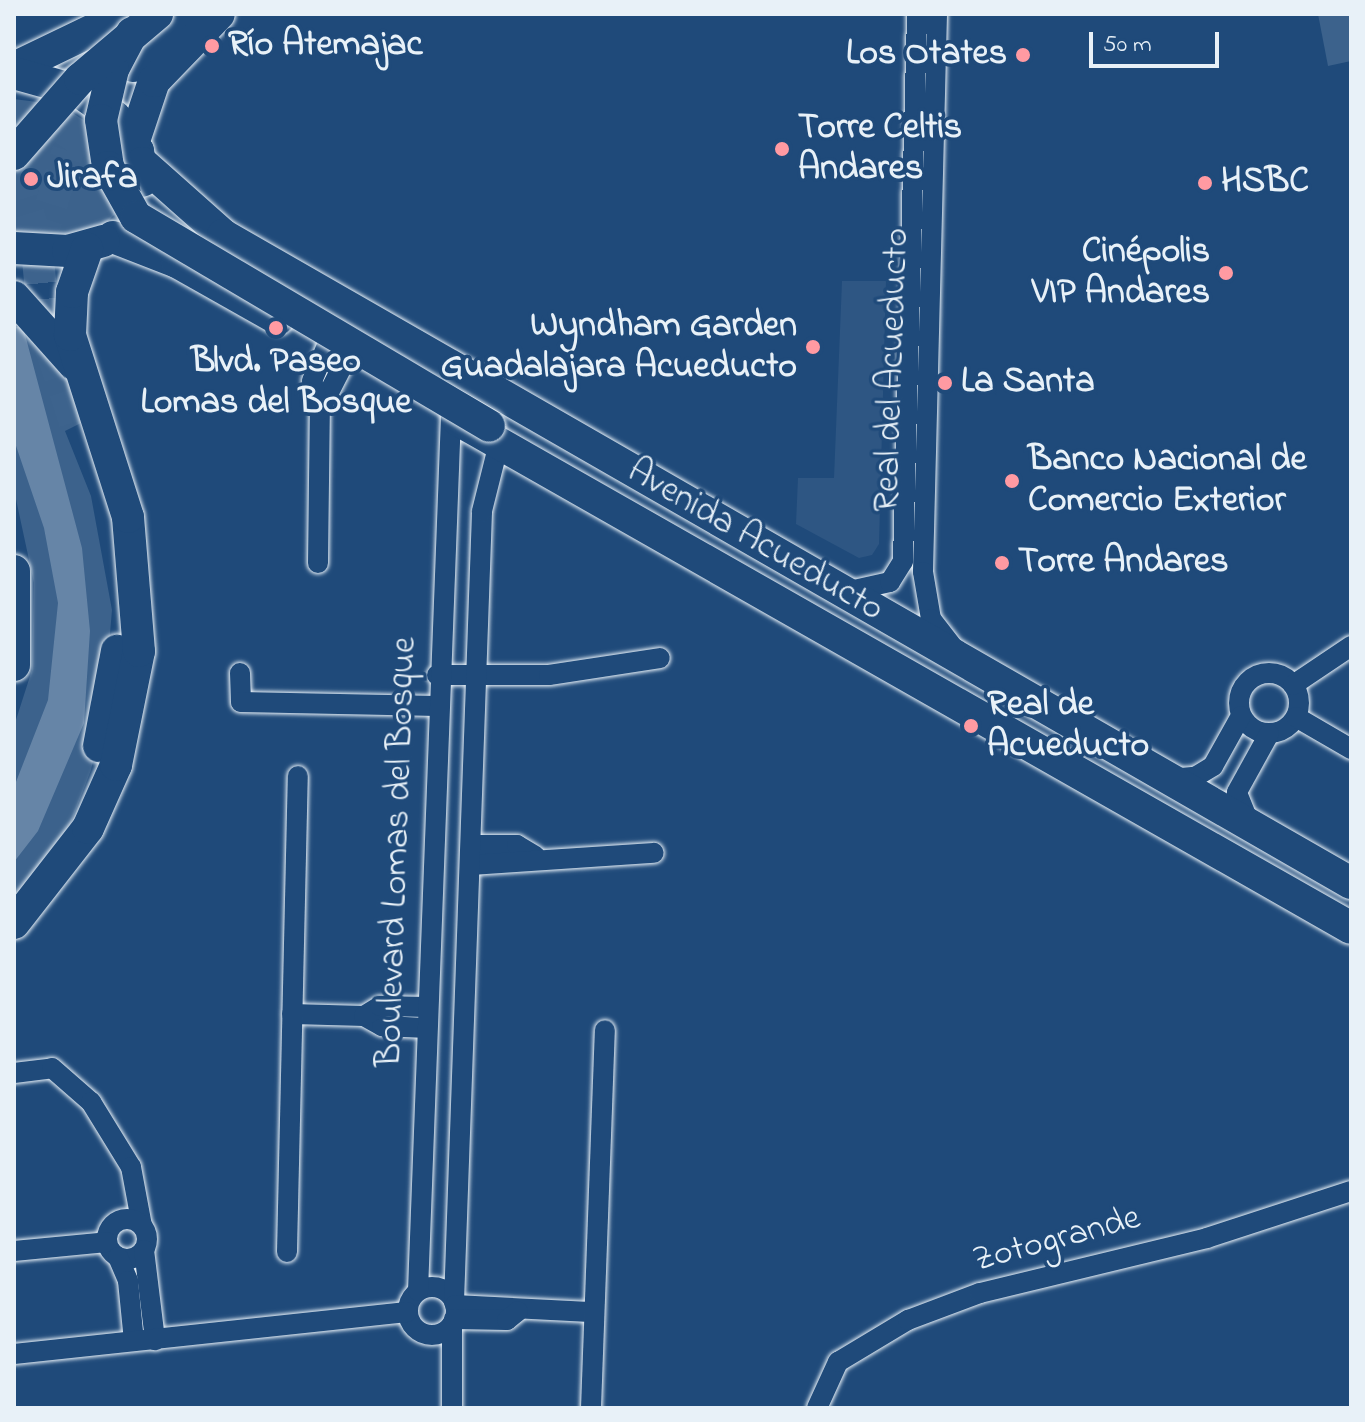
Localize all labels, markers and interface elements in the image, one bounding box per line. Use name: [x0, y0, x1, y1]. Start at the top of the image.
scale bar: [1093, 16, 1223, 66]
place label: Río Atemajac: [228, 24, 423, 68]
text: 50 m: [1103, 28, 1152, 63]
place label: Los Otates: [846, 33, 1007, 77]
marker: Río Atemajac: [203, 37, 221, 55]
marker: Los Otates: [1014, 46, 1032, 64]
place label: Torre Celtis Andares: [798, 106, 962, 191]
marker: Torre Celtis Andares: [773, 140, 791, 158]
place label: Jirafa: [47, 157, 138, 201]
place label: HSBC: [1221, 161, 1309, 205]
marker: Jirafa: [22, 170, 40, 188]
marker: HSBC: [1196, 174, 1214, 192]
street label: Real del Acueducto: [866, 227, 920, 513]
place label: Cinépolis VIP Andares: [1032, 230, 1210, 315]
marker: Cinépolis VIP Andares: [1217, 264, 1235, 282]
place label: Wyndham Garden Guadalajara Acueducto: [441, 304, 797, 389]
marker: Blvd. Paseo Lomas del Bosque: [267, 319, 285, 337]
marker: Wyndham Garden Guadalajara Acueducto: [804, 338, 822, 356]
place label: Blvd. Paseo Lomas del Bosque: [140, 340, 412, 425]
place label: La Santa: [961, 361, 1095, 405]
marker: La Santa: [936, 374, 954, 392]
place label: Banco Nacional de Comercio Exterior: [1028, 438, 1307, 523]
street label: Avenida Acueducto: [619, 450, 891, 632]
marker: Banco Nacional de Comercio Exterior: [1003, 472, 1021, 490]
place label: Torre Andares: [1018, 541, 1229, 585]
marker: Torre Andares: [993, 554, 1011, 572]
street label: Boulevard Lomas del Bosque: [369, 636, 427, 1068]
place label: Real de Acueducto: [987, 683, 1149, 768]
marker: Real de Acueducto: [962, 717, 980, 735]
street label: Zotogrande: [969, 1197, 1145, 1283]

